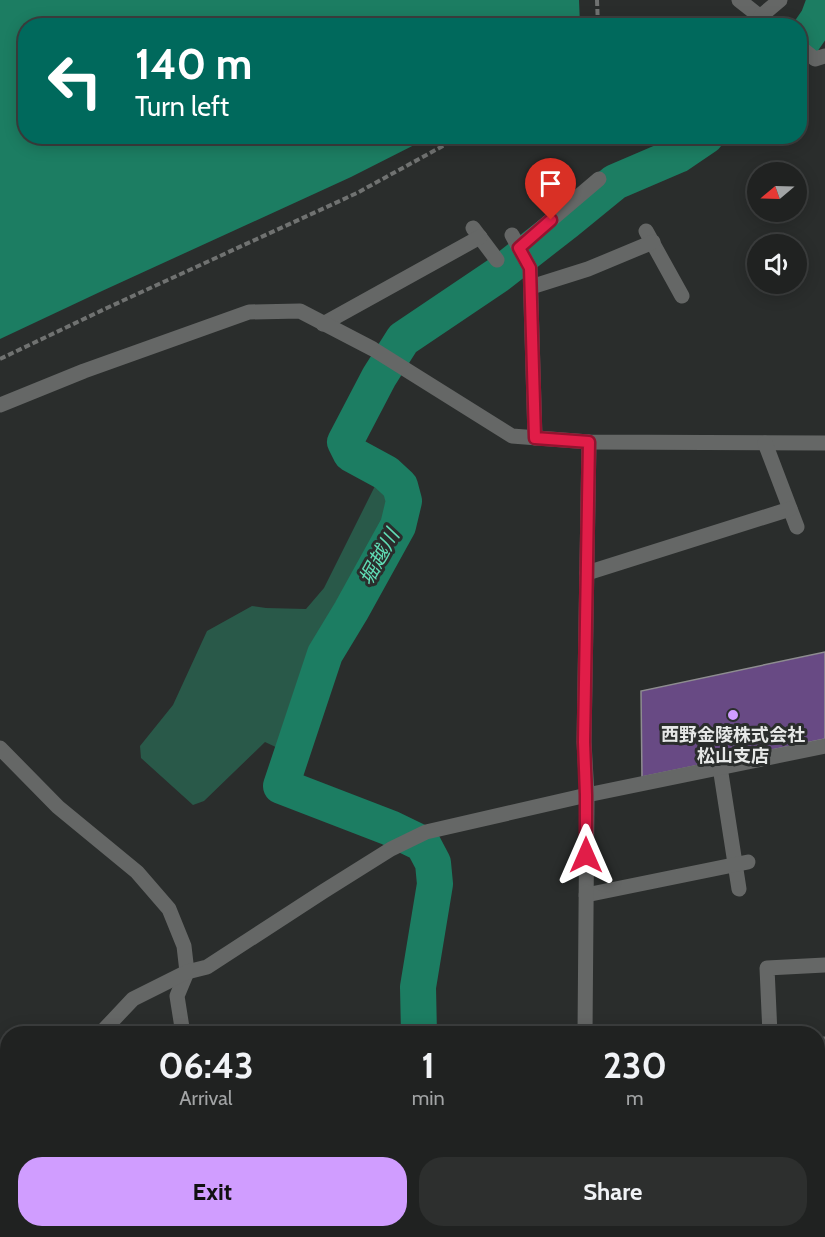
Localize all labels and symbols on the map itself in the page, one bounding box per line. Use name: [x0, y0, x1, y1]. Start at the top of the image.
pin: [525, 158, 576, 220]
north arrow: [747, 162, 807, 222]
water label: 堀越川: [354, 523, 405, 589]
marker: 西野金陵株式会社 松山支店: [726, 708, 740, 722]
place label: 西野金陵株式会社 松山支店: [661, 724, 805, 767]
position arrow: [554, 823, 618, 887]

